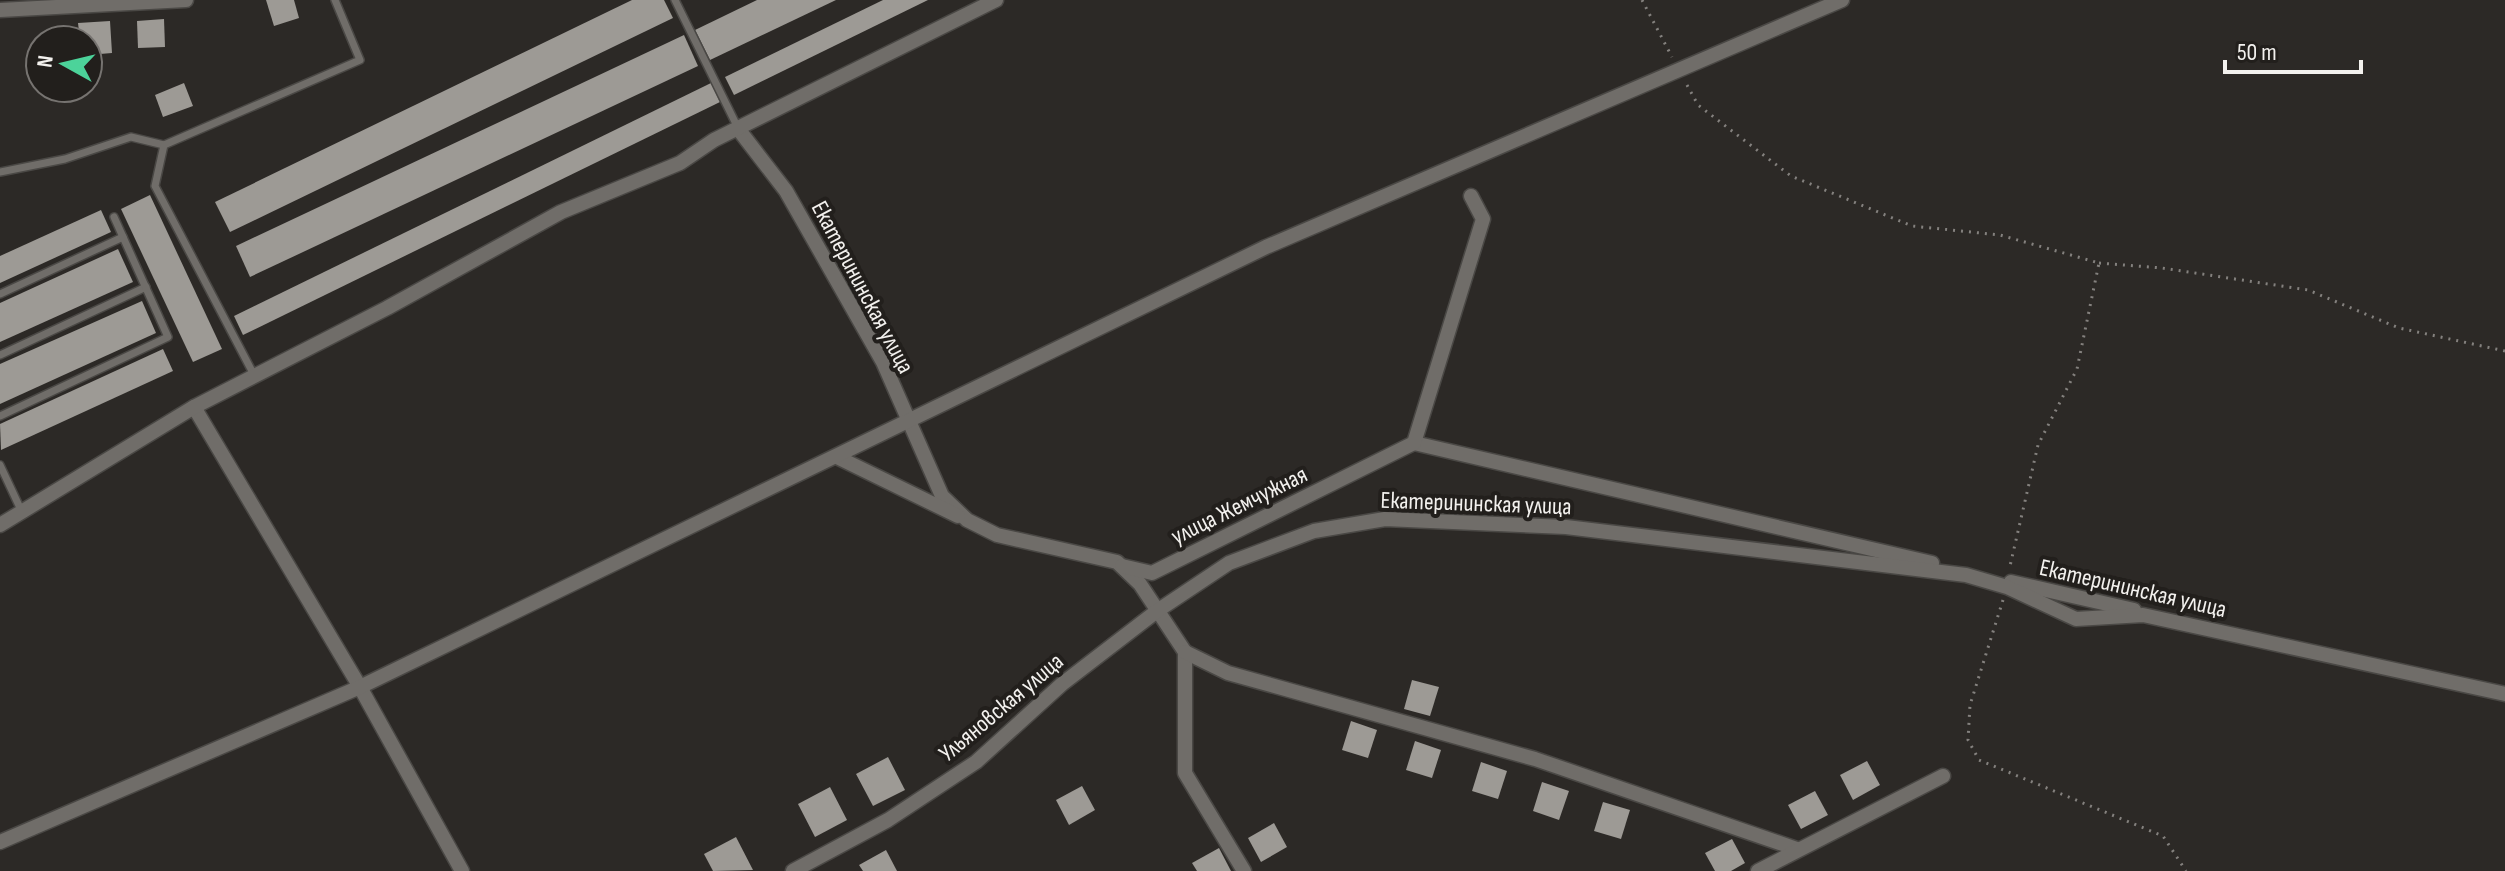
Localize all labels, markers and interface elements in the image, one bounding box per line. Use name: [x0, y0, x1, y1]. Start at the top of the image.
north arrow: [24, 24, 104, 104]
scale bar: [2225, 24, 2361, 74]
text: 50 m: [2237, 38, 2277, 67]
text: N: [31, 54, 60, 69]
street label: Екатерининская улица: [805, 196, 920, 378]
street label: улица Жемчужная: [1166, 460, 1312, 551]
street label: Екатерининская улица: [1380, 486, 1572, 521]
street label: Екатерининская улица: [2037, 553, 2229, 624]
street label: Ульяновская улица: [933, 647, 1069, 768]

